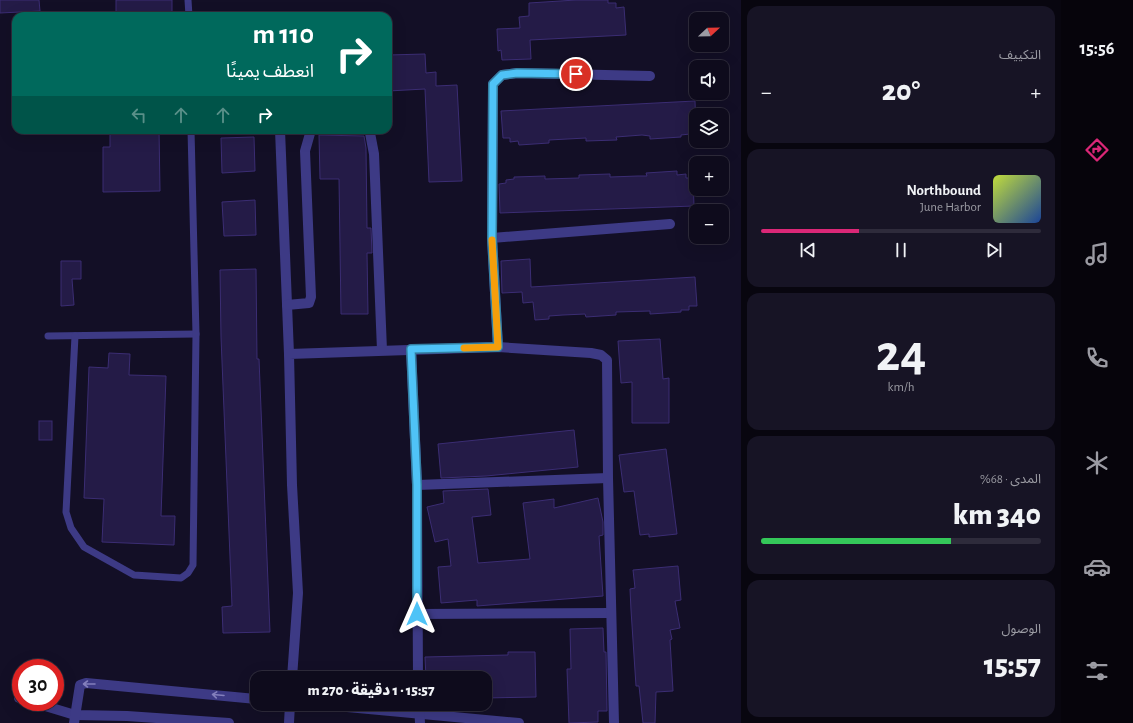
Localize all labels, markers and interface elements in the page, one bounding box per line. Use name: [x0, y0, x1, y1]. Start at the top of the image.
north arrow: [689, 12, 729, 52]
map controls: [689, 12, 729, 244]
text: 110 m: [252, 21, 314, 49]
icon: right: [328, 28, 380, 80]
text: 15:56: [1080, 40, 1114, 58]
text: التكييف: [999, 49, 1041, 62]
pin: [559, 57, 593, 91]
button: sound: [689, 60, 729, 100]
text: انعطف يمينًا: [226, 63, 314, 81]
icon: arrive: [565, 63, 587, 85]
text: 20°: [882, 76, 920, 106]
text: −: [761, 81, 772, 103]
text: +: [1030, 81, 1041, 103]
icon: left: [128, 104, 150, 126]
icon: ahead: [170, 104, 192, 126]
icon: ahead: [212, 104, 234, 126]
icon: right: [254, 104, 276, 126]
button: layers: [689, 108, 729, 148]
icon: directions: [1083, 136, 1111, 164]
button: +: [689, 156, 729, 196]
text: Northbound: [906, 183, 981, 198]
text: June Harbor: [920, 201, 981, 214]
button: −: [689, 204, 729, 244]
icon: previous: [797, 239, 819, 261]
icon: pause: [890, 239, 912, 261]
icon: next: [983, 239, 1005, 261]
icon: music: [1083, 240, 1111, 268]
text: 24: [876, 328, 926, 380]
icon: phone: [1083, 344, 1111, 372]
text: km/h: [888, 381, 914, 394]
icon: climate: [1083, 449, 1111, 477]
text: المدى · 68%: [980, 473, 1041, 486]
text: 340 km: [953, 500, 1041, 530]
icon: car: [1083, 553, 1111, 581]
position arrow: [396, 593, 438, 635]
text: الوصول: [1001, 623, 1041, 636]
text: 15:57: [984, 650, 1041, 680]
icon: filters: [1083, 657, 1111, 685]
speed limit sign: 30: [12, 659, 64, 711]
one-way arrow: [83, 680, 96, 688]
text: 15:57 · 1 دقيقة · 270 m: [307, 683, 435, 698]
one-way arrow: [212, 691, 225, 699]

